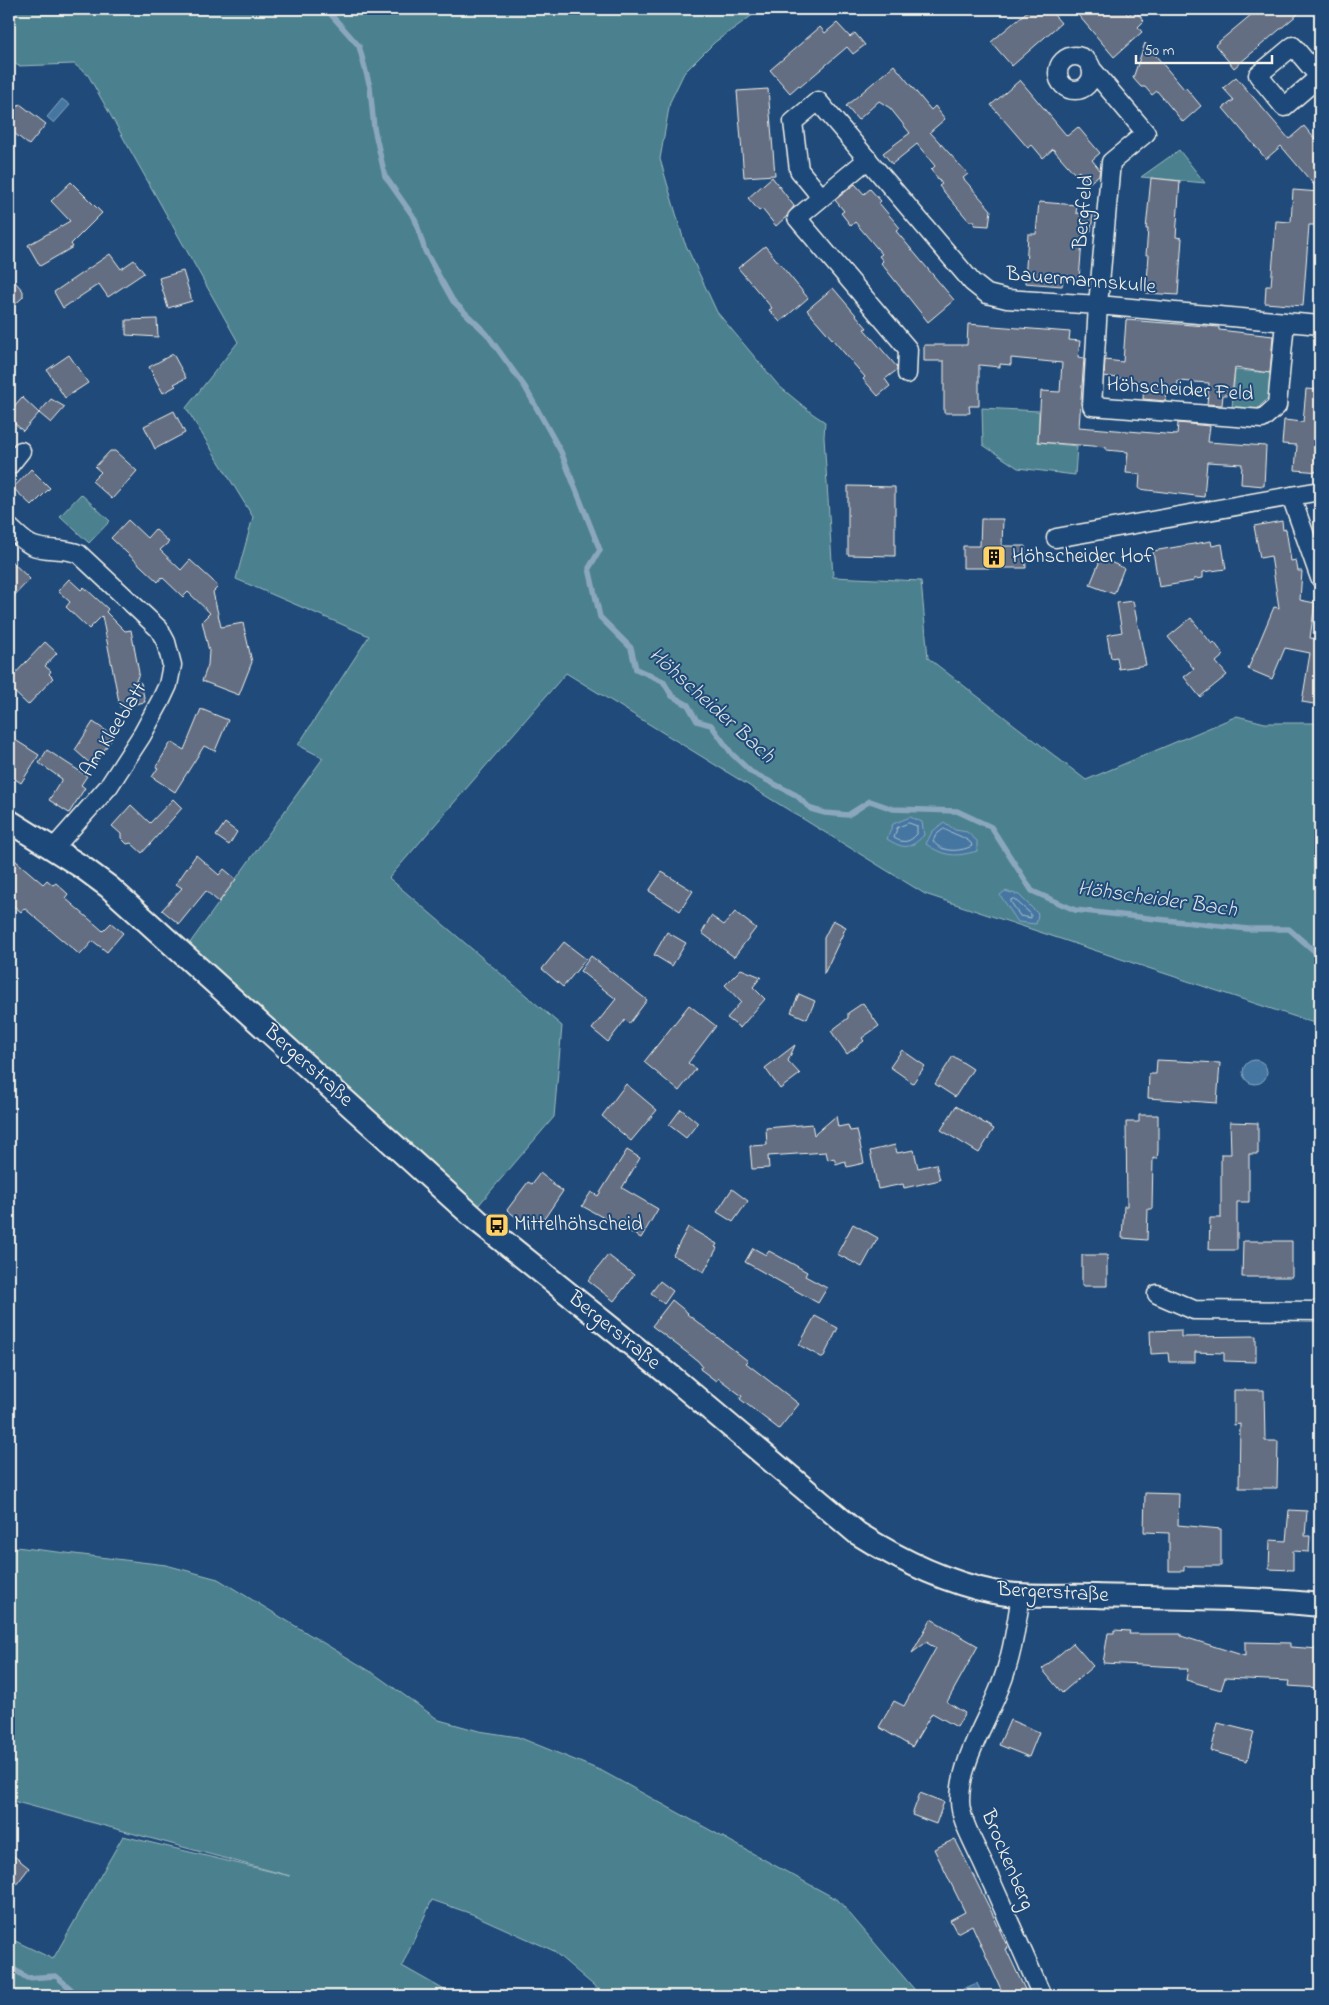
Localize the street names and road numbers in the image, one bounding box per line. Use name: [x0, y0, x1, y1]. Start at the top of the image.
street label: Bergfeld: [1066, 174, 1104, 251]
street label: Bauermannskulle: [1004, 259, 1158, 303]
street label: Höhscheider Feld: [1106, 370, 1255, 410]
street label: Am Kleeblatt: [73, 677, 155, 783]
street label: Bergerstraße: [254, 1017, 360, 1116]
street label: Bergerstraße: [559, 1284, 667, 1380]
street label: Bergerstraße: [995, 1575, 1110, 1613]
street label: Brockenberg: [970, 1804, 1042, 1916]

